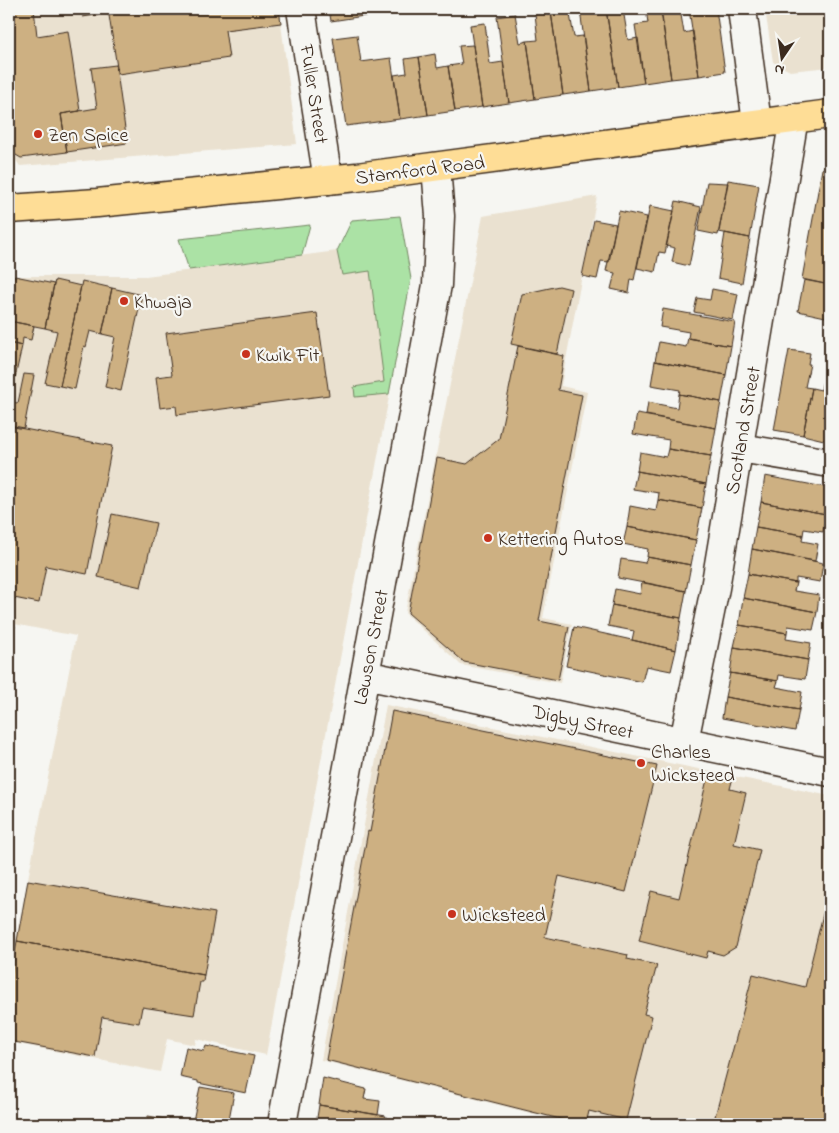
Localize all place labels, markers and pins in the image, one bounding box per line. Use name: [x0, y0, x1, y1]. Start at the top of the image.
place label: Zen Spice: [48, 122, 128, 151]
marker: Zen Spice: [32, 128, 44, 140]
place label: Khwaja: [134, 289, 192, 318]
marker: Khwaja: [118, 295, 130, 307]
place label: Kwik Fit: [256, 342, 320, 371]
marker: Kwik Fit: [240, 348, 252, 360]
place label: Kettering Autos: [498, 526, 624, 556]
marker: Kettering Autos: [482, 532, 494, 544]
place label: Charles Wicksteed: [651, 739, 735, 791]
marker: Charles Wicksteed: [635, 757, 647, 769]
place label: Wicksteed: [462, 902, 546, 931]
marker: Wicksteed: [446, 908, 458, 920]

